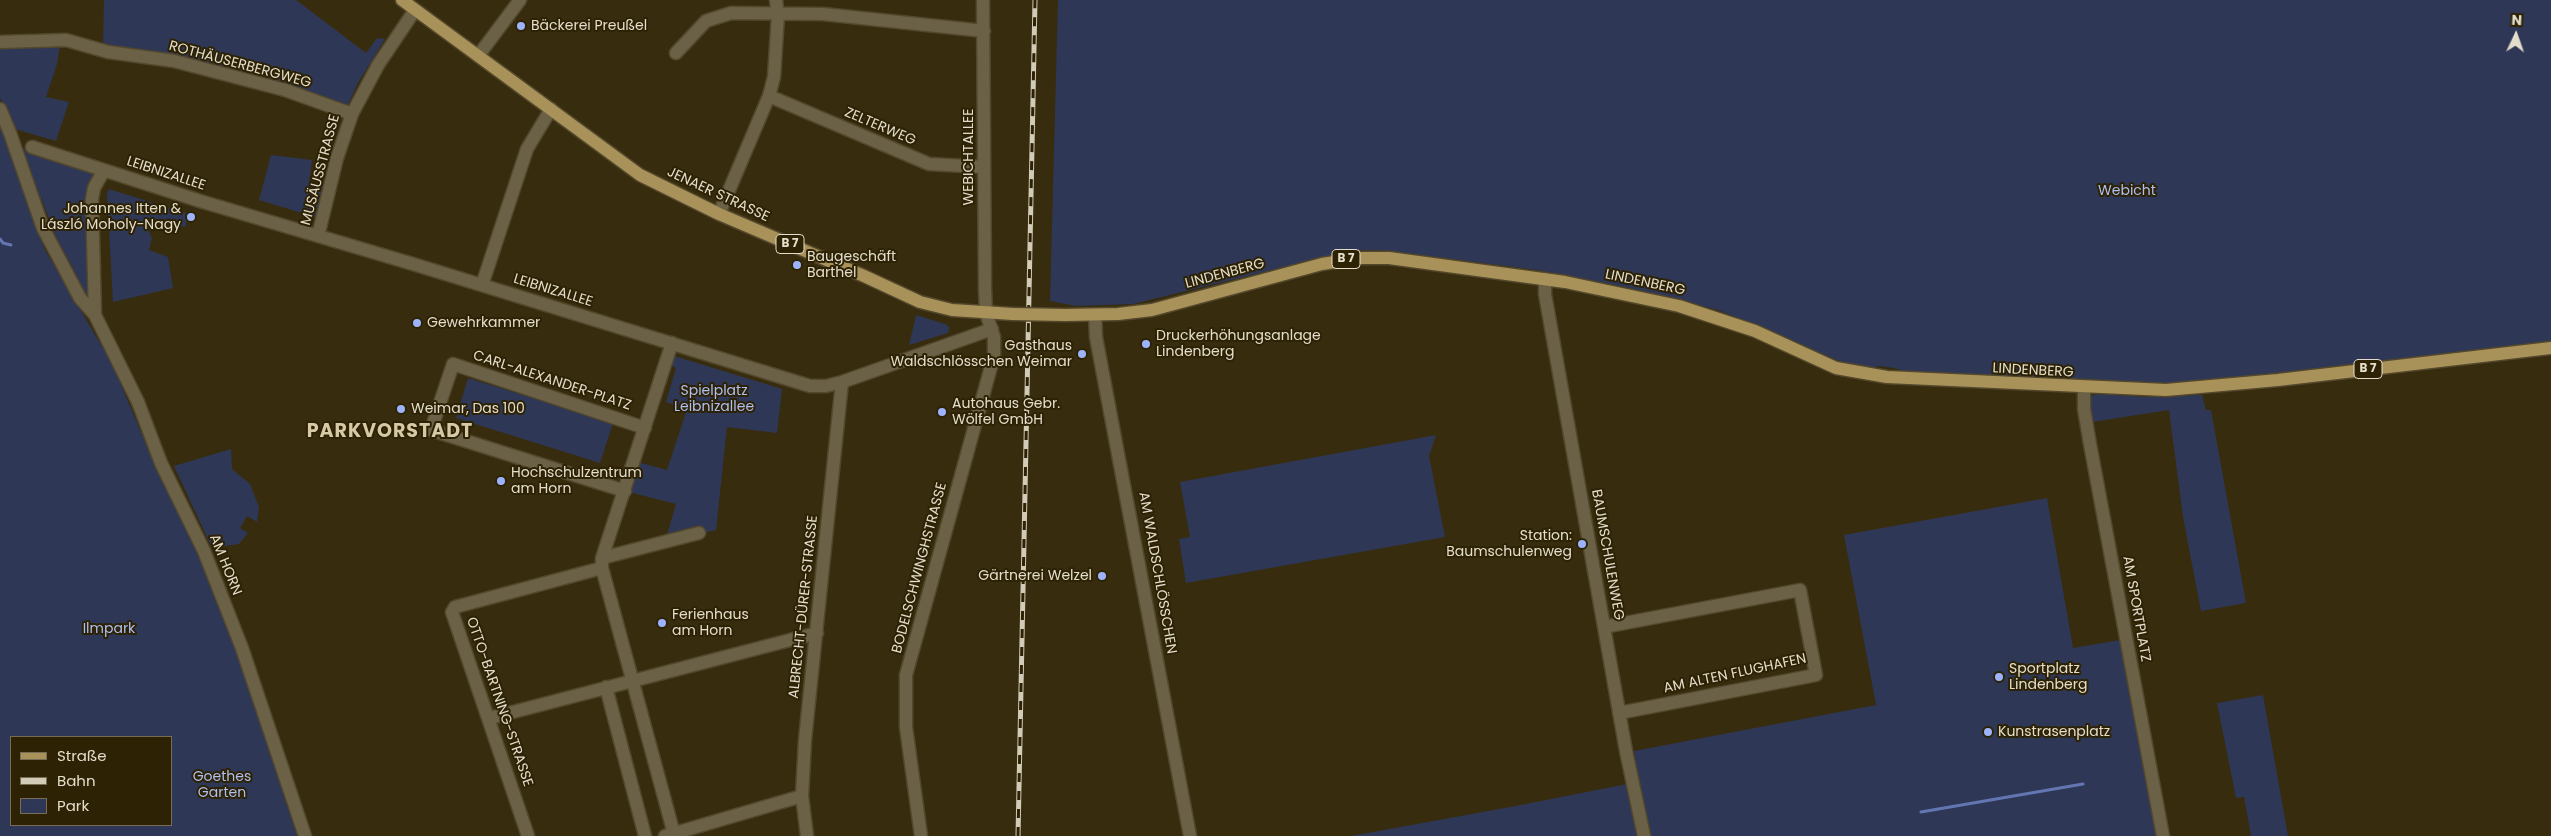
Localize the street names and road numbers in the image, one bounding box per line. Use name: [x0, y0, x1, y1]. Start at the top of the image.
street label: ROTHÄUSERBERGWEG: [167, 38, 313, 92]
street label: ZELTERWEG: [842, 104, 918, 150]
street label: WEBICHTALLEE: [961, 109, 977, 205]
street label: MUSÄUSSTRASSE: [298, 113, 344, 227]
street label: LEIBNIZALLEE: [124, 153, 208, 195]
street label: JENAER STRASSE: [664, 164, 772, 226]
road number: B 7: [776, 234, 804, 253]
road number: B 7: [1332, 250, 1360, 268]
street label: LINDENBERG: [1184, 255, 1266, 293]
street label: LINDENBERG: [1603, 266, 1687, 300]
street label: LEIBNIZALLEE: [511, 271, 595, 311]
street label: CARL-ALEXANDER-PLATZ: [471, 347, 633, 415]
road number: B 7: [2354, 359, 2382, 378]
street label: LINDENBERG: [1992, 360, 2074, 382]
street label: BODELSCHWINGHSTRASSE: [889, 481, 951, 655]
street label: BAUMSCHULENWEG: [1587, 488, 1627, 622]
street label: AM WALDSCHLÖSSCHEN: [1134, 491, 1180, 655]
street label: ALBRECHT-DÜRER-STRASSE: [786, 515, 822, 699]
street label: AM HORN: [205, 532, 245, 598]
street label: AM SPORTPLATZ: [2118, 555, 2154, 663]
street label: OTTO-BARTNING-STRASSE: [462, 615, 536, 789]
street label: AM ALTEN FLUGHAFEN: [1662, 651, 1808, 697]

